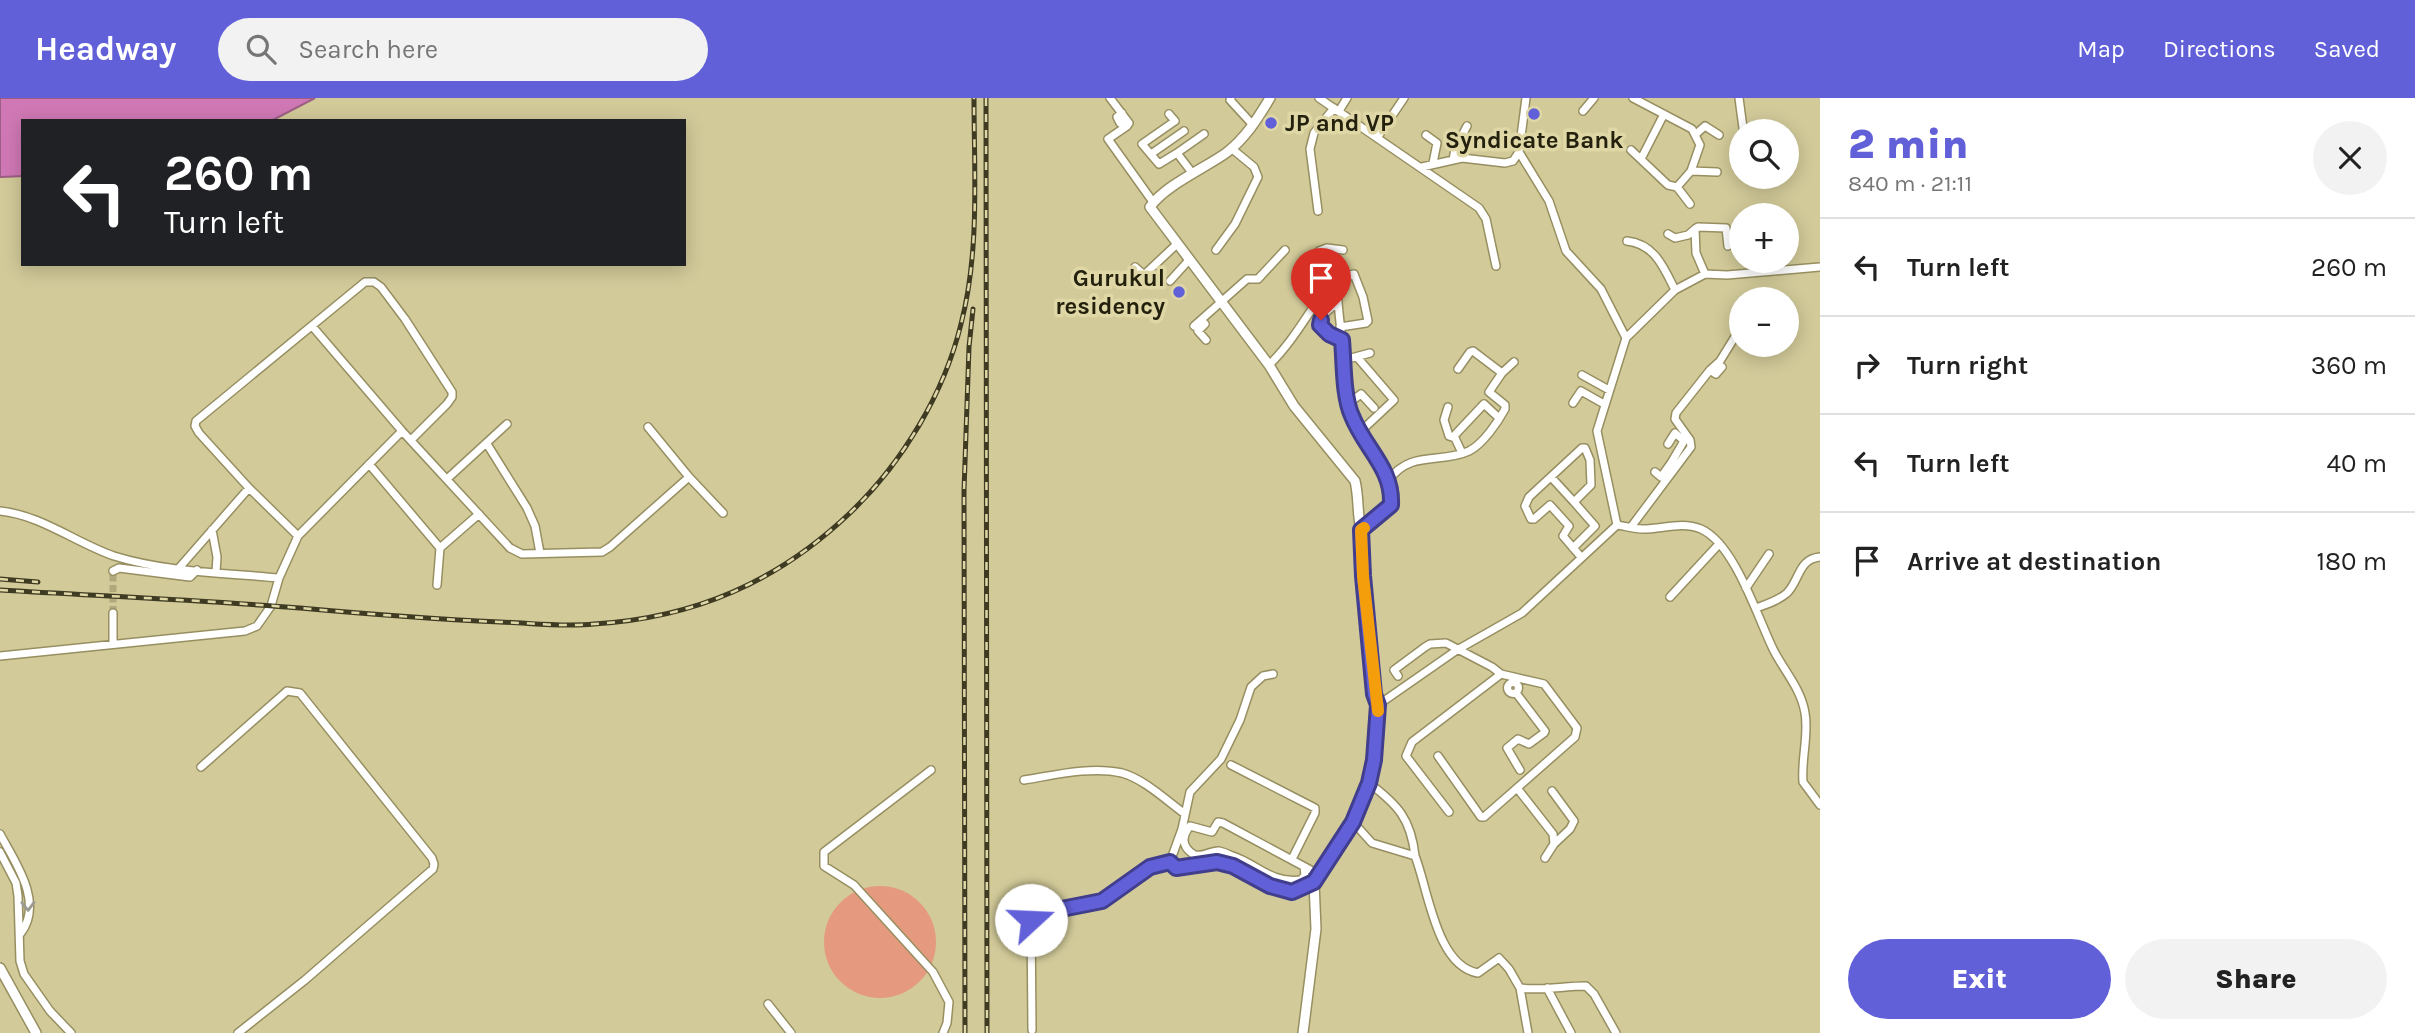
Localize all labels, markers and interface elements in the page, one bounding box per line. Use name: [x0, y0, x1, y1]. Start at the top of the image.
search box: [218, 18, 708, 81]
text: Headway: [35, 30, 176, 68]
icon: search: [242, 30, 280, 68]
text: Search here: [298, 34, 438, 65]
text: Map: [2077, 35, 2125, 63]
text: Directions: [2163, 35, 2276, 63]
text: Saved: [2314, 35, 2380, 63]
marker: Syndicate Bank: [1526, 106, 1542, 122]
place label: JP and VP: [1285, 109, 1394, 137]
marker: JP and VP: [1263, 115, 1279, 131]
map controls: [1729, 119, 1799, 357]
button: search: [1729, 119, 1799, 189]
text: 2 min: [1848, 119, 1968, 169]
button: close: [2313, 121, 2387, 195]
place label: Syndicate Bank: [1445, 126, 1623, 154]
text: 260 m: [164, 145, 313, 202]
icon: left: [49, 147, 140, 238]
text: 840 m · 21:11: [1848, 170, 1972, 197]
button: +: [1729, 203, 1799, 273]
text: Turn left: [164, 204, 284, 241]
pin: [1291, 248, 1351, 320]
icon: left: [1848, 248, 1886, 286]
text: Turn left: [1907, 252, 2009, 283]
text: 260 m: [2311, 252, 2387, 283]
icon: arrive: [1302, 259, 1340, 297]
place label: Gurukul residency: [1055, 264, 1165, 320]
marker: Gurukul residency: [1171, 284, 1187, 300]
button: −: [1729, 287, 1799, 357]
icon: right: [1848, 346, 1886, 384]
text: Turn right: [1907, 350, 2028, 381]
text: 360 m: [2311, 350, 2387, 381]
icon: left: [1848, 444, 1886, 482]
text: Turn left: [1907, 448, 2009, 479]
text: 40 m: [2327, 448, 2387, 479]
icon: arrive: [1848, 542, 1886, 580]
text: Arrive at destination: [1907, 546, 2161, 577]
text: 180 m: [2317, 546, 2387, 577]
position arrow: [994, 883, 1068, 957]
one-way arrow: [20, 901, 35, 912]
button: Exit: [1848, 939, 2111, 1019]
button: Share: [2125, 939, 2387, 1019]

